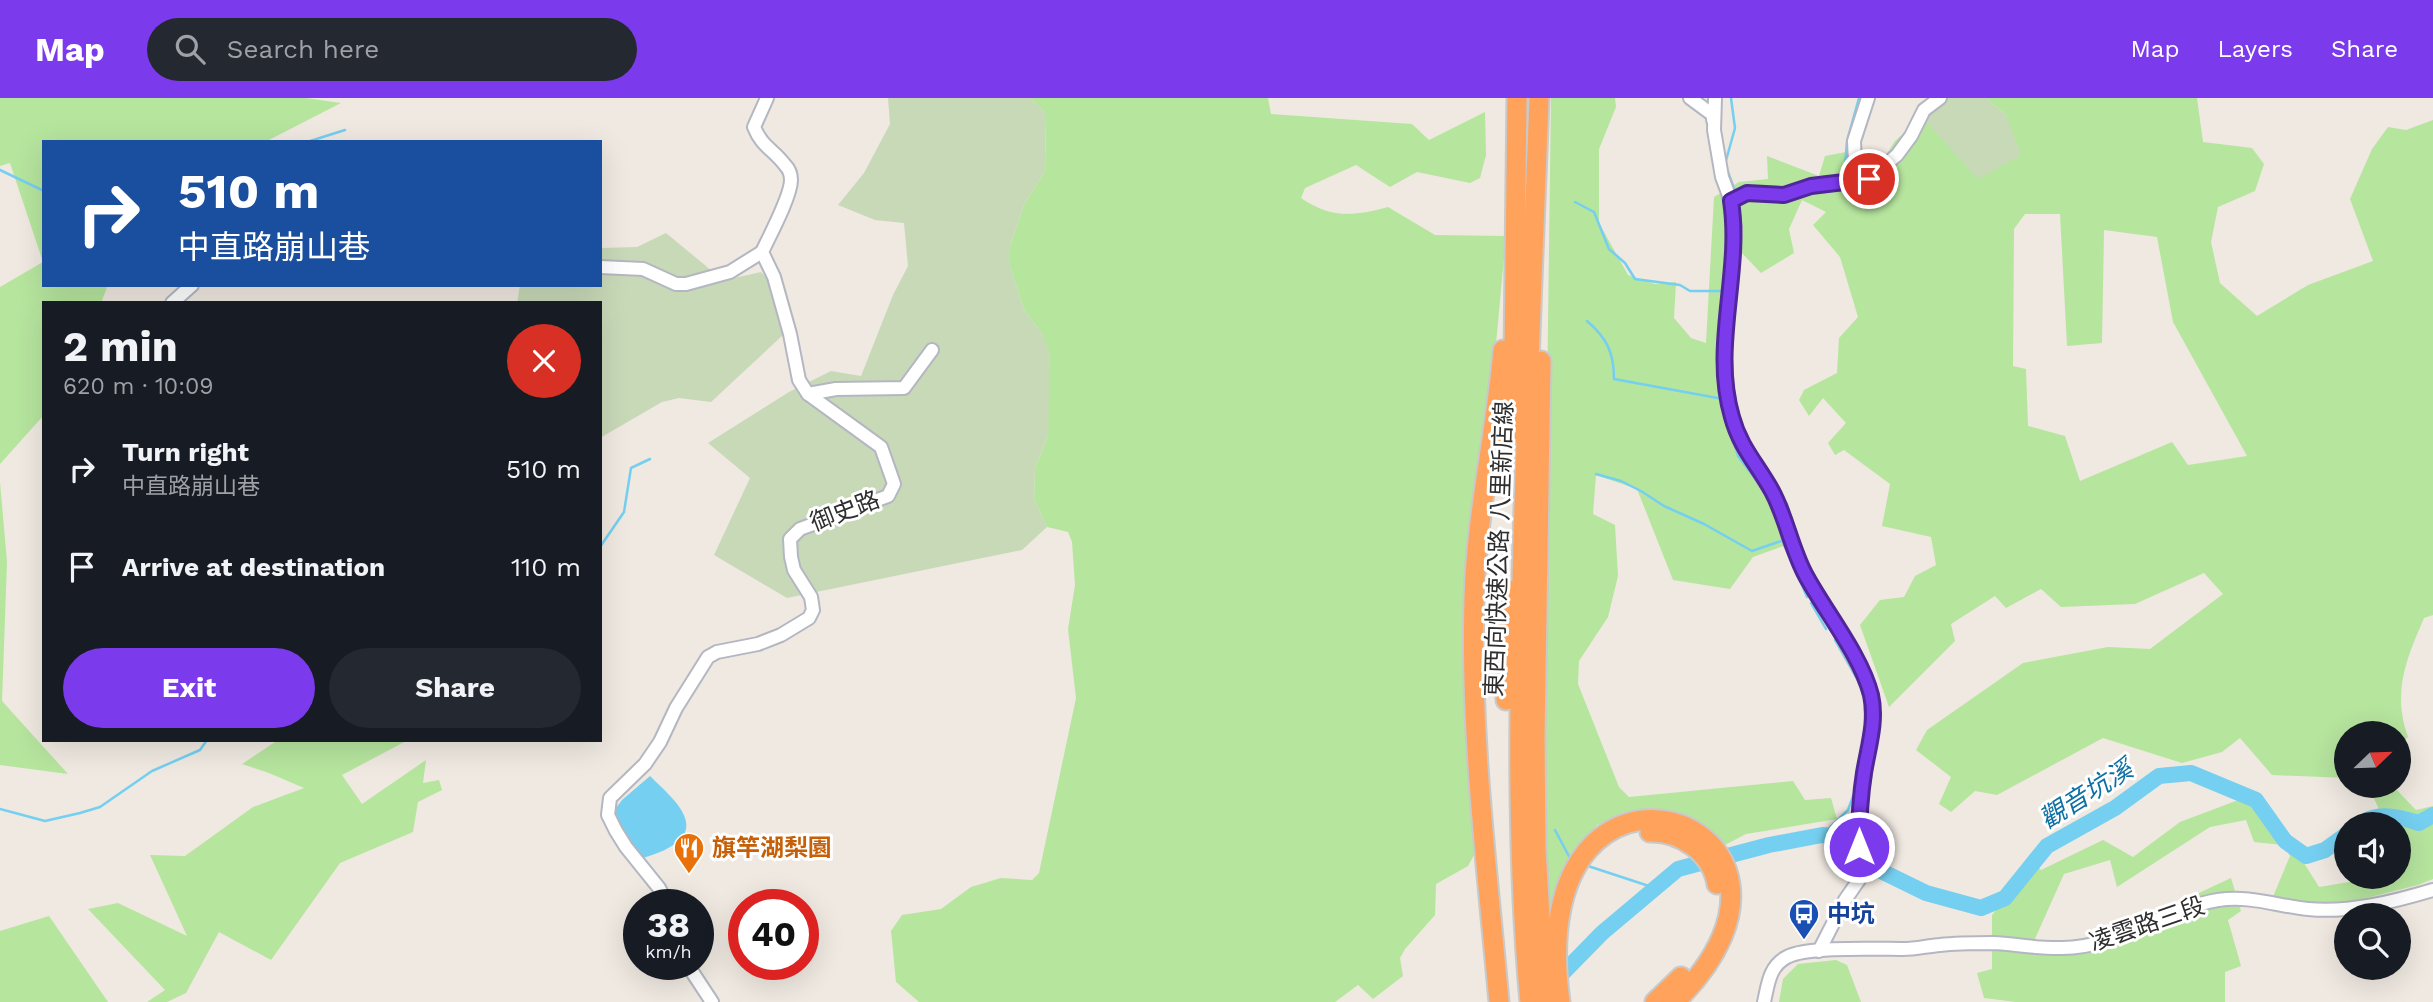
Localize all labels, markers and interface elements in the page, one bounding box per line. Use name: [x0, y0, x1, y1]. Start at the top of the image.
search box: [147, 18, 637, 81]
text: Map: [35, 30, 105, 69]
icon: search: [171, 30, 209, 68]
text: Search here: [227, 34, 379, 64]
text: Map: [2131, 35, 2179, 63]
text: Layers: [2217, 35, 2293, 63]
text: Share: [2331, 35, 2398, 63]
pin: [1839, 149, 1899, 209]
icon: arrive: [1850, 160, 1888, 198]
text: 510 m: [178, 162, 319, 220]
icon: right: [63, 168, 154, 259]
text: 中直路崩山巷: [178, 228, 370, 266]
text: 2 min: [63, 322, 178, 371]
button: close: [507, 324, 581, 398]
text: 620 m · 10:09: [63, 373, 213, 400]
street label: 東西向快速公路 八里新店線: [1480, 401, 1518, 697]
text: Turn right: [122, 437, 249, 467]
icon: right: [63, 450, 101, 488]
text: 510 m: [506, 454, 581, 484]
text: 中直路崩山巷: [122, 473, 260, 500]
street label: 御史路: [806, 485, 884, 537]
icon: arrive: [63, 548, 101, 586]
text: Arrive at destination: [122, 552, 385, 582]
text: 110 m: [511, 552, 581, 582]
button: Exit: [63, 648, 315, 728]
button: Share: [329, 648, 581, 728]
north arrow: [2334, 721, 2412, 798]
map controls: [2334, 721, 2411, 980]
water label: 觀音坑溪: [2034, 752, 2141, 834]
position arrow: [1822, 810, 1896, 884]
button: sound: [2334, 812, 2411, 889]
restaurant icon: 旗竿湖梨園: [672, 831, 706, 875]
place label: 旗竿湖梨園: [712, 834, 832, 862]
speed limit sign: 40: [728, 889, 819, 980]
street label: 凌雲路三段: [2086, 891, 2208, 957]
bus stop icon: 中坑: [1787, 897, 1821, 941]
place label: 中坑: [1827, 900, 1875, 928]
button: search: [2334, 903, 2411, 980]
text: 38: [647, 904, 690, 946]
text: km/h: [645, 941, 692, 962]

